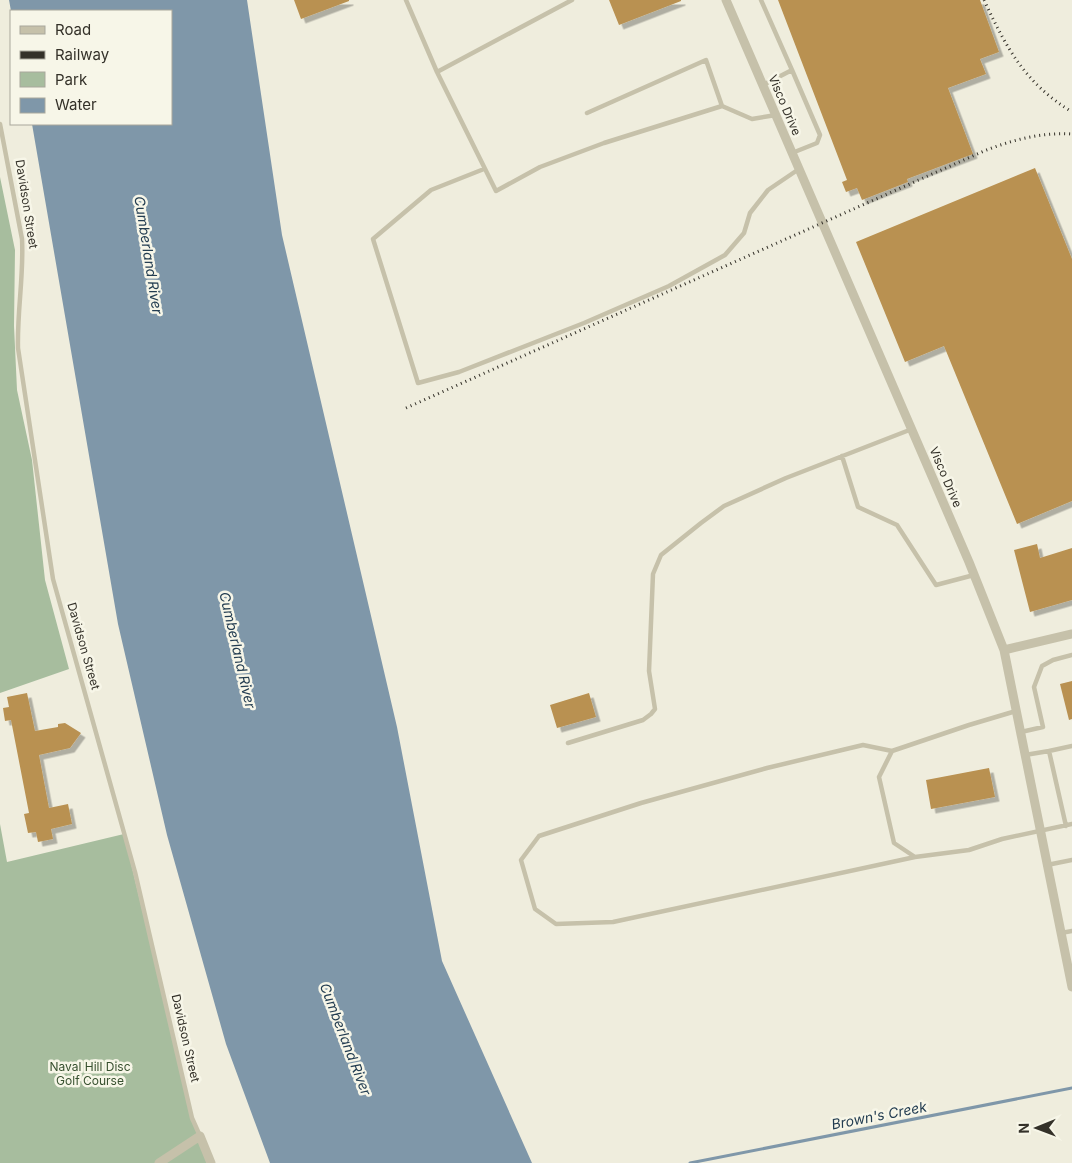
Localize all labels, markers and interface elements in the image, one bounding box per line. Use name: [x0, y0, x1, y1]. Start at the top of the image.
legend: [10, 10, 172, 125]
text: Road: [55, 20, 91, 39]
text: Railway: [55, 45, 110, 64]
text: Park: [55, 70, 88, 89]
street label: Visco Drive: [765, 72, 805, 138]
text: Water: [55, 95, 97, 114]
street label: Davidson Street: [13, 158, 41, 250]
water label: Cumberland River: [131, 195, 167, 316]
street label: Visco Drive: [926, 444, 966, 510]
water label: Cumberland River: [216, 590, 260, 711]
street label: Davidson Street: [64, 601, 104, 691]
water label: Cumberland River: [317, 980, 376, 1098]
street label: Davidson Street: [169, 992, 203, 1084]
park label: Naval Hill Disc Golf Course: [49, 1059, 131, 1088]
water label: Brown's Creek: [830, 1097, 928, 1133]
north arrow: [1012, 1103, 1062, 1153]
text: N: [1015, 1123, 1032, 1134]

